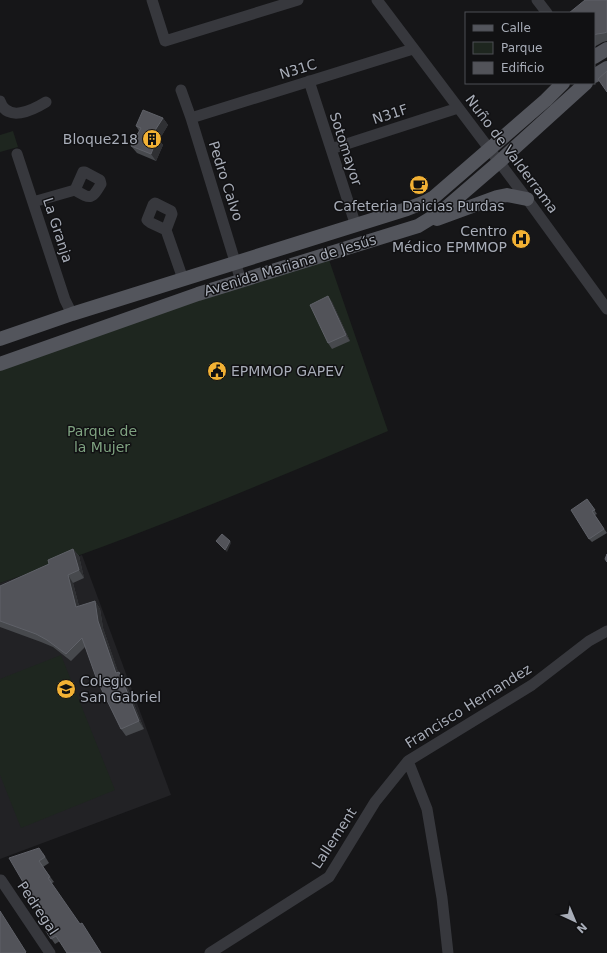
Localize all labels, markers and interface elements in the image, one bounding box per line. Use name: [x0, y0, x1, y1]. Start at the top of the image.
legend: [465, 12, 595, 84]
text: Calle: [501, 21, 531, 35]
text: Parque: [501, 41, 542, 55]
street label: N31C: [277, 56, 319, 82]
text: Edificio: [501, 61, 544, 75]
street label: Nuño de Valderrama: [462, 92, 562, 216]
street label: N31F: [370, 101, 410, 127]
street label: Sotomayor: [327, 110, 365, 188]
building icon: Bloque218: [141, 128, 163, 150]
place label: Bloque218: [63, 131, 138, 147]
street label: Pedro Calvo: [206, 139, 246, 223]
cafe icon: Cafeteria Daicias Purdas: [408, 174, 430, 196]
street label: La Granja: [40, 195, 76, 265]
place label: Cafeteria Daicias Purdas: [333, 198, 505, 214]
place label: Centro Médico EPMMOP: [392, 223, 507, 255]
hospital icon: Centro Médico EPMMOP: [510, 228, 532, 250]
street label: Avenida Mariana de Jesús: [202, 231, 378, 299]
public building icon: EPMMOP GAPEV: [206, 360, 228, 382]
place label: EPMMOP GAPEV: [231, 363, 344, 379]
park label: Parque de la Mujer: [67, 423, 137, 455]
street label: Francisco Hernandez: [402, 661, 534, 751]
place label: Colegio San Gabriel: [80, 673, 161, 705]
school or university icon: Colegio San Gabriel: [55, 678, 77, 700]
street label: Lallement: [308, 804, 360, 871]
street label: Pedregal: [14, 878, 62, 938]
north arrow: [555, 901, 595, 941]
text: N: [574, 920, 589, 936]

